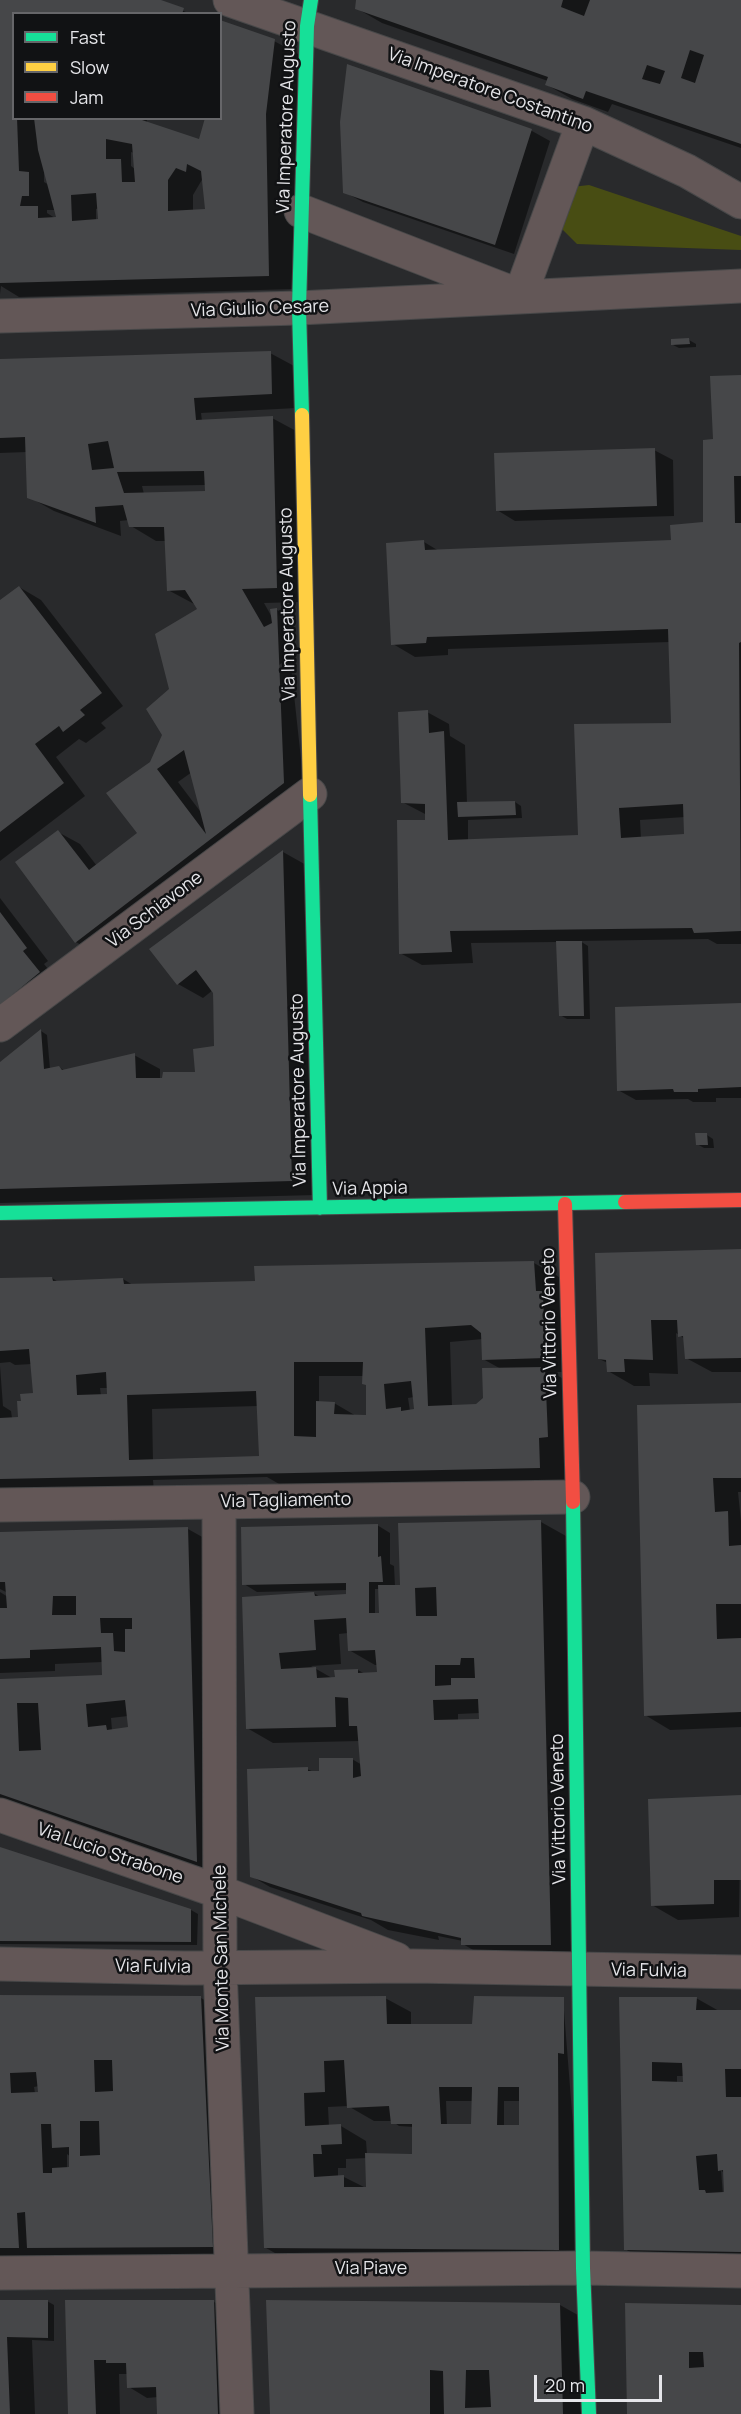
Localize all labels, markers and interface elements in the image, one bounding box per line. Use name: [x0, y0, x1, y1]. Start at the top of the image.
legend: [12, 12, 222, 120]
street label: Via Imperatore Augusto: [273, 20, 301, 214]
text: Fast: [70, 25, 105, 49]
street label: Via Imperatore Costantino: [385, 44, 595, 138]
text: Slow: [70, 55, 109, 79]
text: Jam: [70, 85, 104, 109]
street label: Via Giulio Cesare: [191, 296, 329, 322]
street label: Via Imperatore Augusto: [276, 507, 300, 701]
street label: Via Schiavone: [103, 867, 207, 953]
street label: Via Imperatore Augusto: [287, 993, 311, 1187]
street label: Via Appia: [332, 1178, 408, 1200]
street label: Via Vittorio Veneto: [538, 1248, 562, 1398]
street label: Via Tagliamento: [221, 1489, 351, 1513]
street label: Via Vittorio Veneto: [547, 1734, 571, 1884]
street label: Via Lucio Strabone: [34, 1819, 186, 1889]
street label: Via Monte San Michele: [210, 1865, 234, 2051]
street label: Via Fulvia: [115, 1956, 191, 1978]
street label: Via Fulvia: [611, 1960, 687, 1982]
street label: Via Piave: [335, 2258, 407, 2280]
scale bar: [537, 2363, 664, 2401]
text: 20 m: [545, 2373, 585, 2397]

